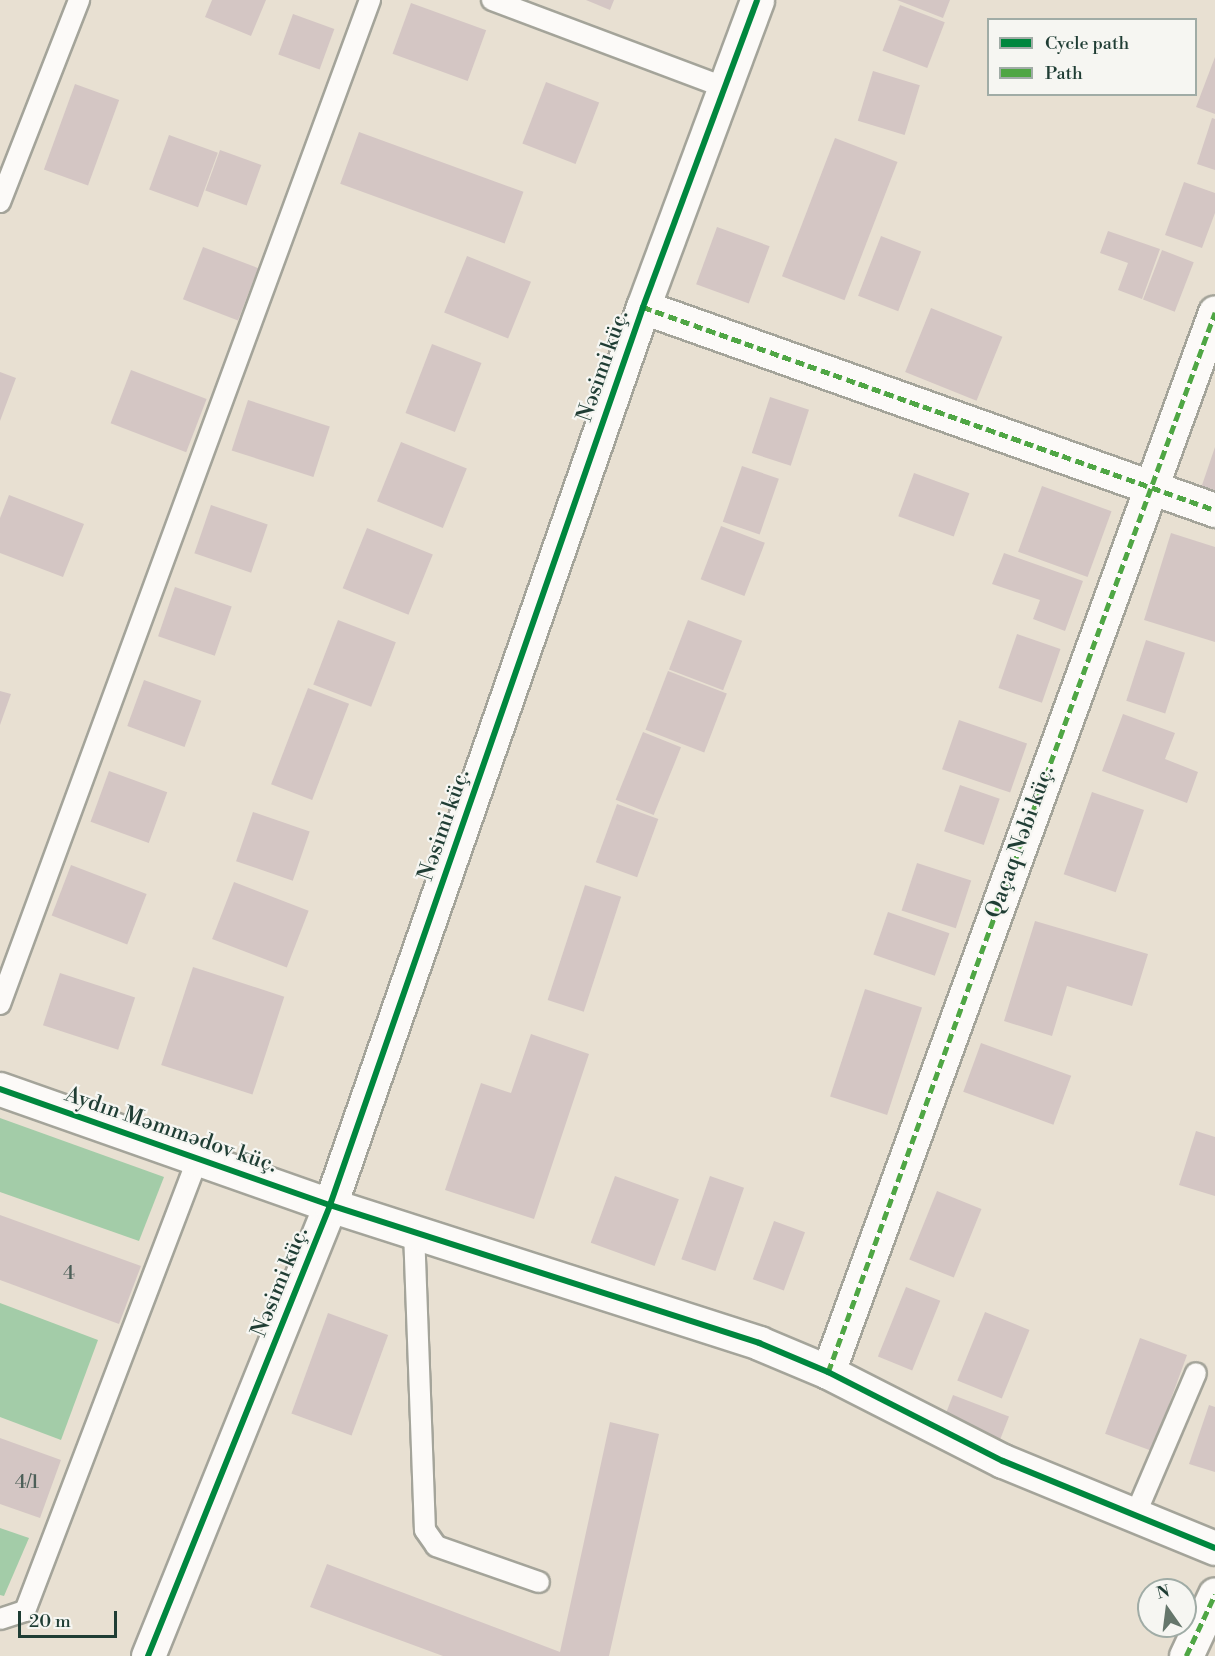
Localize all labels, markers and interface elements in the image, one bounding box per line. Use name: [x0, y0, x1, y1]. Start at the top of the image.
legend: [987, 18, 1197, 96]
text: Cycle path: [1045, 32, 1129, 55]
text: Path: [1045, 62, 1083, 85]
street label: Nəsimi küç.: [572, 307, 634, 425]
street label: Qaçaq Nəbi küç.: [980, 762, 1060, 922]
street label: Nəsimi küç.: [413, 766, 475, 884]
street label: Aydın Məmmədov küç.: [61, 1081, 281, 1179]
street label: Nəsimi küç.: [246, 1223, 314, 1341]
house number: 4: [63, 1261, 75, 1285]
house number: 4/1: [15, 1470, 39, 1494]
north arrow: [1137, 1578, 1197, 1638]
text: N: [1155, 1581, 1172, 1604]
scale bar: [21, 1599, 120, 1637]
text: 20 m: [29, 1610, 71, 1633]

